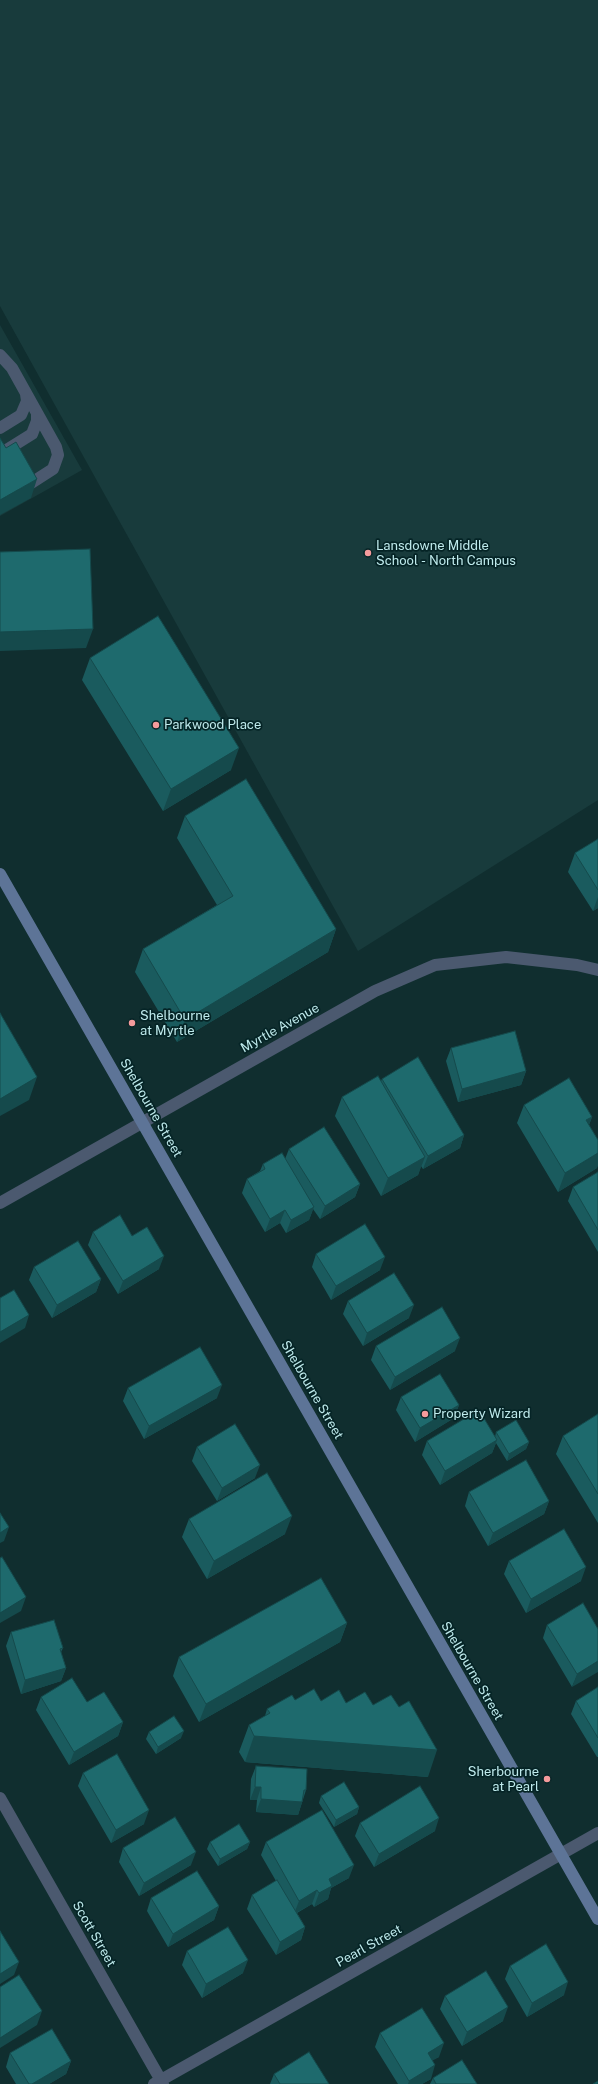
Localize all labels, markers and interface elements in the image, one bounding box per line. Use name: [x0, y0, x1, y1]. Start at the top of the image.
place label: Lansdowne Middle School - North Campus: [376, 538, 516, 569]
marker: Lansdowne Middle School - North Campus: [363, 548, 373, 558]
place label: Parkwood Place: [164, 717, 261, 733]
marker: Parkwood Place: [151, 720, 161, 730]
street label: Myrtle Avenue: [238, 1000, 322, 1056]
place label: Shelbourne at Myrtle: [140, 1008, 210, 1039]
marker: Shelbourne at Myrtle: [127, 1018, 137, 1028]
street label: Shelbourne Street: [116, 1056, 186, 1160]
street label: Shelbourne Street: [277, 1338, 347, 1442]
place label: Property Wizard: [433, 1406, 531, 1422]
marker: Property Wizard: [420, 1409, 430, 1419]
street label: Shelbourne Street: [437, 1619, 507, 1723]
place label: Sherbourne at Pearl: [468, 1764, 539, 1795]
marker: Sherbourne at Pearl: [542, 1774, 552, 1784]
street label: Scott Street: [69, 1898, 119, 1970]
street label: Pearl Street: [333, 1922, 405, 1970]

